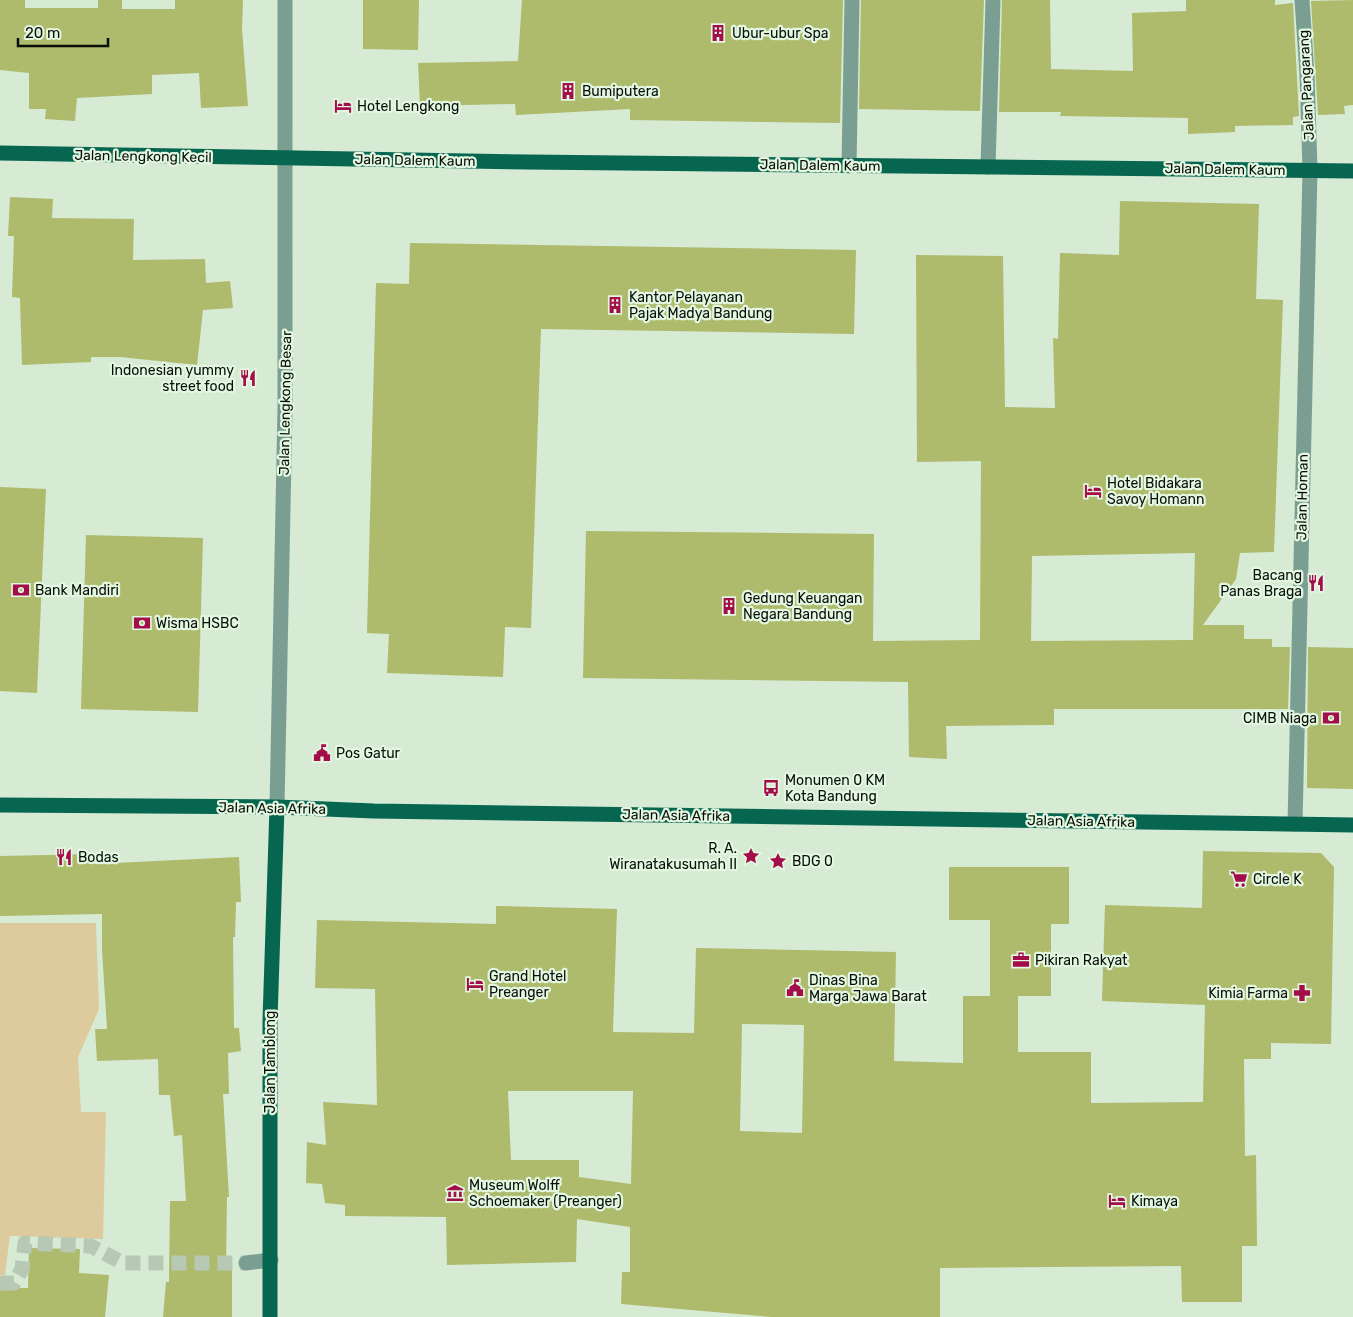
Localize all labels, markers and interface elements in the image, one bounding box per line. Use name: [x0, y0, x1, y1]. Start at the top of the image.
scale bar: [18, 15, 108, 47]
building icon: Ubur-ubur Spa: [708, 23, 728, 43]
text: 20 m: [25, 24, 60, 42]
place label: Ubur-ubur Spa: [732, 25, 829, 42]
street label: Jalan Pangarang: [1295, 29, 1318, 141]
building icon: Bumiputera: [558, 81, 578, 101]
place label: Bumiputera: [582, 83, 659, 100]
hotel icon: Hotel Lengkong: [333, 96, 353, 116]
place label: Hotel Lengkong: [357, 98, 459, 115]
street label: Jalan Lengkong Kecil: [74, 147, 212, 166]
street label: Jalan Dalem Kaum: [354, 151, 476, 170]
street label: Jalan Dalem Kaum: [759, 156, 881, 175]
street label: Jalan Dalem Kaum: [1164, 160, 1286, 179]
place label: Kantor Pelayanan Pajak Madya Bandung: [629, 289, 772, 322]
building icon: Kantor Pelayanan Pajak Madya Bandung: [605, 295, 625, 315]
street label: Jalan Lengkong Besar: [276, 330, 295, 475]
place label: Indonesian yummy street food: [111, 362, 234, 395]
restaurant icon: Indonesian yummy street food: [238, 368, 258, 388]
street label: Jalan Homan: [1293, 454, 1312, 540]
place label: Hotel Bidakara Savoy Homann: [1107, 475, 1205, 508]
hotel icon: Hotel Bidakara Savoy Homann: [1083, 481, 1103, 501]
place label: Bacang Panas Braga: [1220, 567, 1302, 600]
restaurant icon: Bacang Panas Braga: [1306, 573, 1326, 593]
bank icon: Bank Mandiri: [11, 580, 31, 600]
place label: Bank Mandiri: [35, 582, 119, 599]
place label: Gedung Keuangan Negara Bandung: [743, 590, 862, 623]
building icon: Gedung Keuangan Negara Bandung: [719, 596, 739, 616]
bank icon: Wisma HSBC: [132, 613, 152, 633]
place label: Wisma HSBC: [156, 615, 239, 632]
bank icon: CIMB Niaga: [1321, 708, 1341, 728]
place label: CIMB Niaga: [1243, 710, 1317, 727]
public building icon: Pos Gatur: [312, 743, 332, 763]
place label: Pos Gatur: [336, 745, 401, 762]
place label: Monumen 0 KM Kota Bandung: [785, 772, 885, 805]
bus stop icon: Monumen 0 KM Kota Bandung: [761, 778, 781, 798]
street label: Jalan Asia Afrika: [218, 799, 326, 818]
street label: Jalan Asia Afrika: [622, 806, 730, 825]
street label: Jalan Asia Afrika: [1027, 812, 1135, 831]
place label: R. A. Wiranatakusumah II: [609, 840, 737, 873]
place icon: R. A. Wiranatakusumah II: [741, 846, 761, 866]
restaurant icon: Bodas: [54, 847, 74, 867]
place label: Bodas: [78, 849, 119, 866]
place icon: BDG 0: [768, 851, 788, 871]
place label: BDG 0: [792, 853, 833, 870]
supermarket icon: Circle K: [1229, 869, 1249, 889]
place label: Circle K: [1253, 871, 1302, 888]
office icon: Pikiran Rakyat: [1011, 950, 1031, 970]
place label: Pikiran Rakyat: [1035, 952, 1128, 969]
place label: Grand Hotel Preanger: [489, 968, 566, 1001]
place label: Dinas Bina Marga Jawa Barat: [809, 972, 927, 1005]
hotel icon: Grand Hotel Preanger: [465, 974, 485, 994]
public building icon: Dinas Bina Marga Jawa Barat: [785, 978, 805, 998]
pharmacy icon: Kimia Farma: [1292, 983, 1312, 1003]
place label: Kimia Farma: [1208, 985, 1288, 1002]
street label: Jalan Tamblong: [262, 1011, 279, 1113]
place label: Museum Wolff Schoemaker (Preanger): [469, 1177, 622, 1210]
museum icon: Museum Wolff Schoemaker (Preanger): [445, 1183, 465, 1203]
hotel icon: Kimaya: [1107, 1191, 1127, 1211]
place label: Kimaya: [1131, 1193, 1178, 1210]

